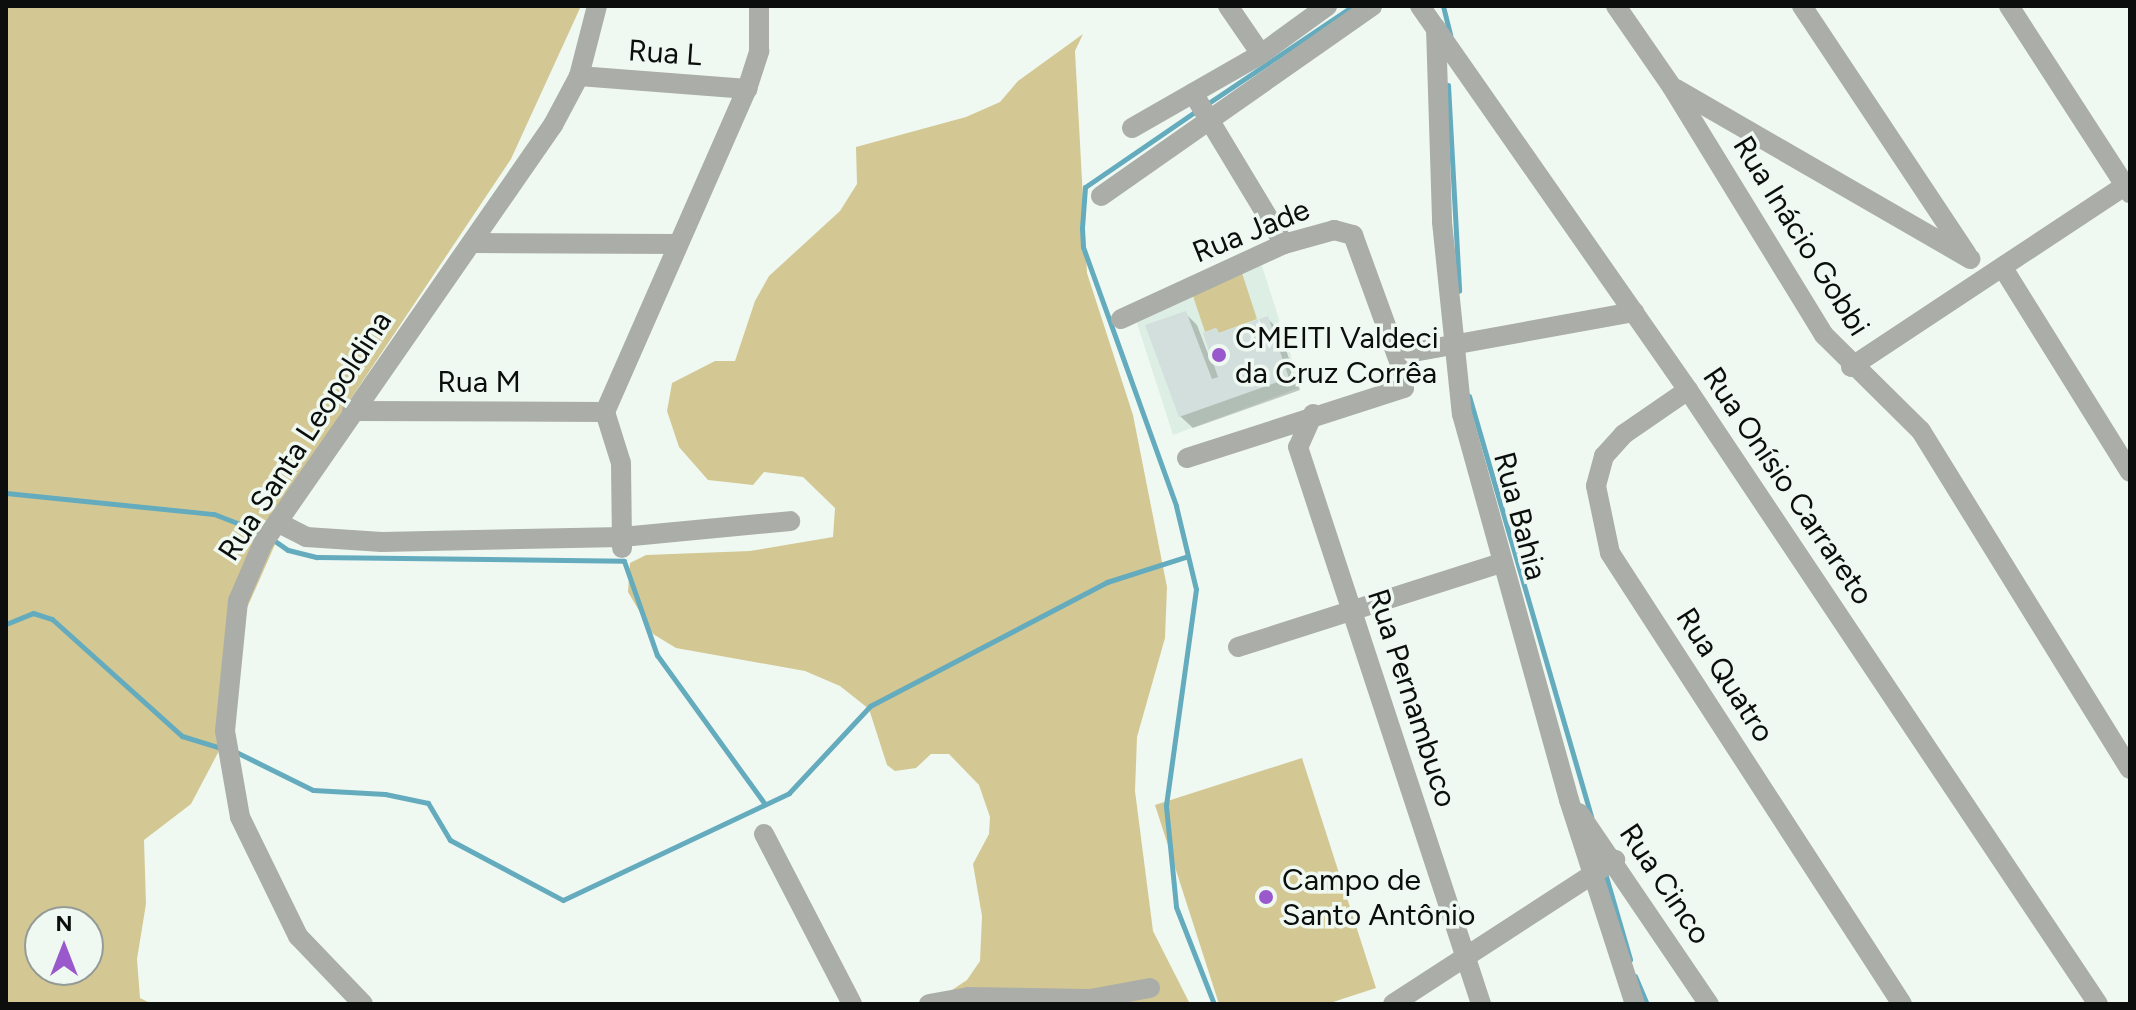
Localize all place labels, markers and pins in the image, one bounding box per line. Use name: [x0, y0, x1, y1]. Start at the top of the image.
place label: CMEITI Valdeci da Cruz Corrêa: [1235, 320, 1439, 390]
marker: CMEITI Valdeci da Cruz Corrêa: [1210, 346, 1228, 364]
place label: Campo de Santo Antônio: [1282, 862, 1475, 932]
marker: Campo de Santo Antônio: [1257, 888, 1275, 906]

